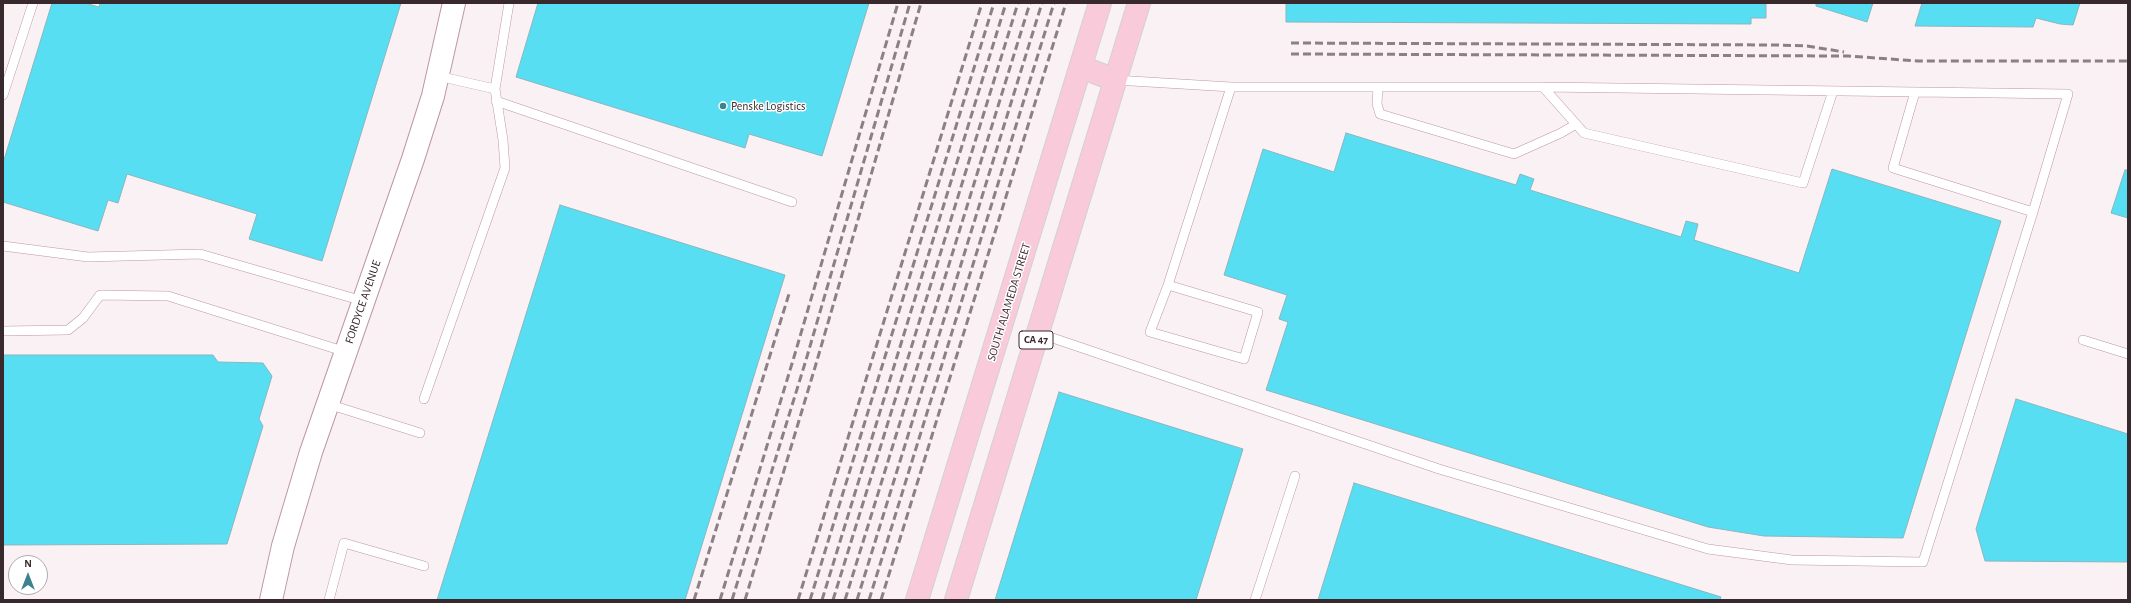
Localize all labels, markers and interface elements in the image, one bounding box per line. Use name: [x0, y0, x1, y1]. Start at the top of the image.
place label: Penske Logistics: [731, 99, 805, 113]
marker: Penske Logistics: [718, 101, 728, 111]
street label: SOUTH ALAMEDA STREET: [984, 241, 1034, 363]
street label: FORDYCE AVENUE: [342, 258, 384, 346]
road number: CA 47: [1019, 331, 1053, 349]
north arrow: [8, 555, 48, 595]
text: N: [24, 558, 32, 569]

